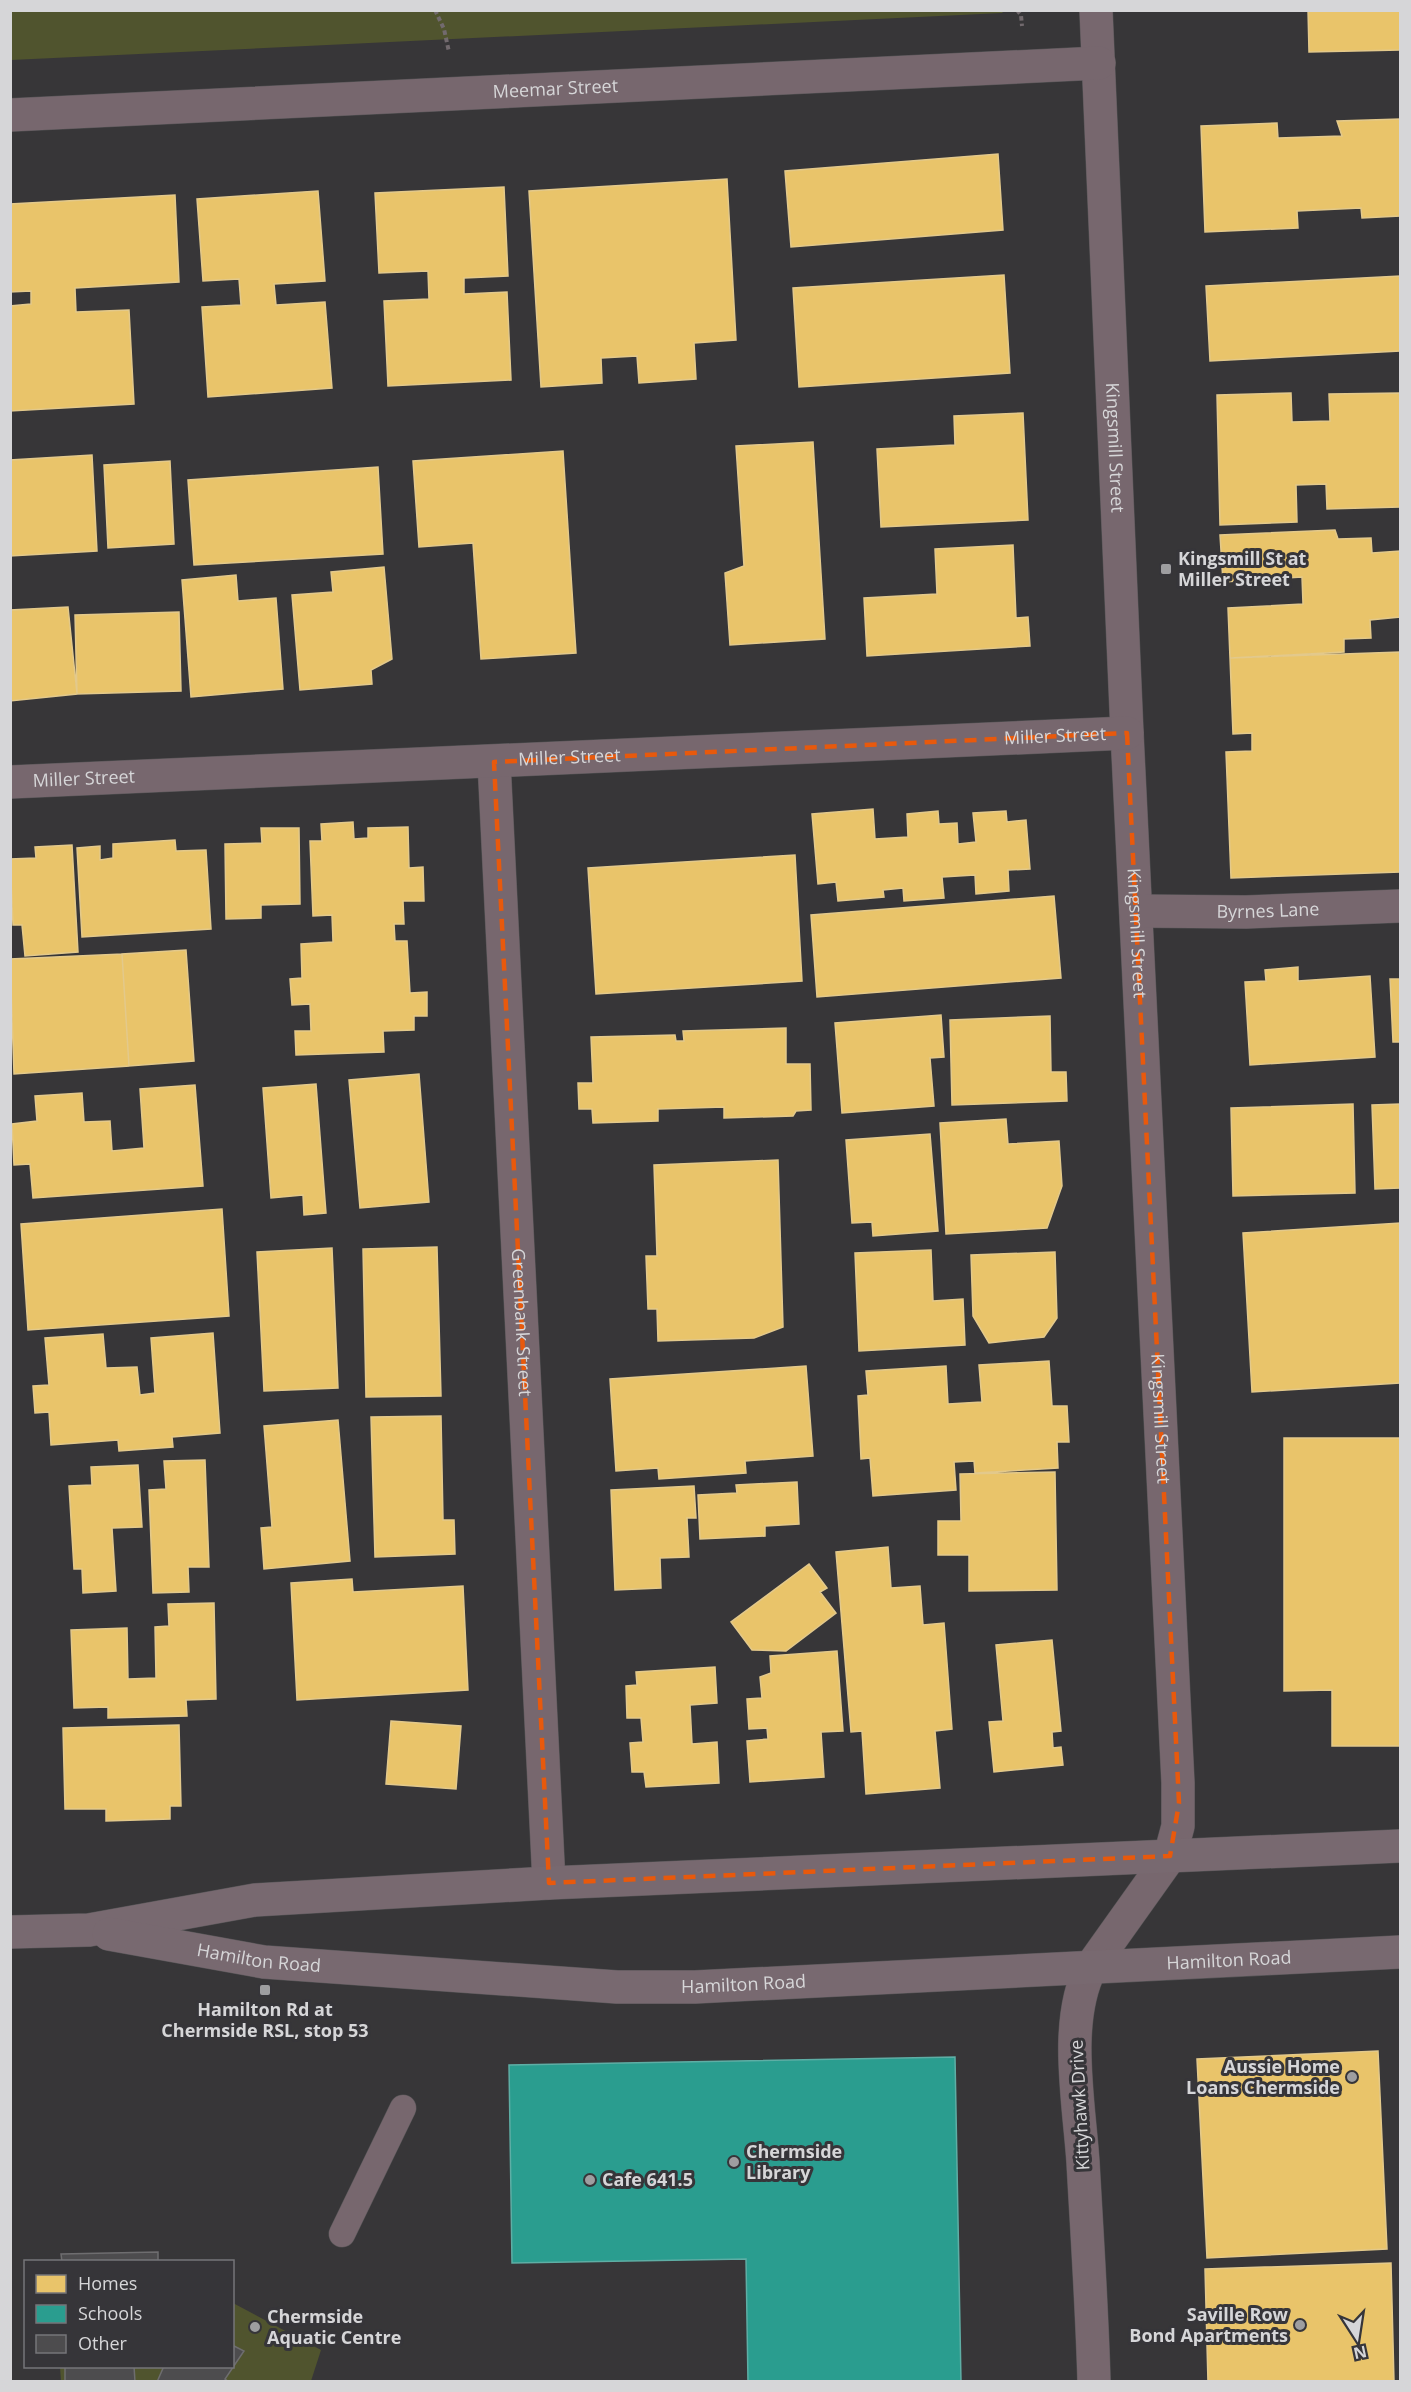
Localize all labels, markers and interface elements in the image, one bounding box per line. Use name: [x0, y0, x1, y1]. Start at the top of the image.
street label: Meemar Street: [492, 73, 619, 103]
street label: Kingsmill Street: [1101, 382, 1131, 513]
place label: Kingsmill St at Miller Street: [1178, 546, 1306, 591]
marker: Kingsmill St at Miller Street: [1159, 562, 1173, 576]
street label: Miller Street: [1003, 721, 1107, 749]
street label: Miller Street: [518, 742, 621, 771]
street label: Miller Street: [32, 764, 136, 792]
street label: Kingsmill Street: [1123, 867, 1153, 999]
street label: Byrnes Lane: [1216, 896, 1320, 923]
street label: Greenbank Street: [507, 1248, 538, 1397]
street label: Kingsmill Street: [1146, 1353, 1176, 1484]
street label: Hamilton Road: [195, 1937, 322, 1977]
street label: Hamilton Road: [1166, 1944, 1292, 1975]
street label: Hamilton Road: [681, 1969, 807, 1998]
marker: Hamilton Rd at Chermside RSL, stop 53: [258, 1983, 272, 1997]
place label: Hamilton Rd at Chermside RSL, stop 53: [161, 1997, 369, 2042]
street label: Kittyhawk Drive: [1064, 2039, 1094, 2171]
place label: Aussie Home Loans Chermside: [1186, 2054, 1340, 2099]
marker: Aussie Home Loans Chermside: [1345, 2070, 1359, 2084]
place label: Chermside Library: [746, 2139, 842, 2184]
marker: Chermside Library: [727, 2155, 741, 2169]
place label: Cafe 641.5: [602, 2167, 693, 2191]
marker: Cafe 641.5: [583, 2173, 597, 2187]
legend: [24, 2260, 234, 2368]
text: Homes: [78, 2271, 137, 2295]
text: Schools: [78, 2301, 142, 2325]
place label: Saville Row Bond Apartments: [1129, 2302, 1289, 2347]
place label: Chermside Aquatic Centre: [267, 2304, 401, 2349]
north arrow: [1327, 2308, 1387, 2368]
marker: Saville Row Bond Apartments: [1293, 2318, 1307, 2332]
marker: Chermside Aquatic Centre: [248, 2320, 262, 2334]
text: Other: [78, 2331, 128, 2355]
text: N: [1351, 2341, 1369, 2365]

